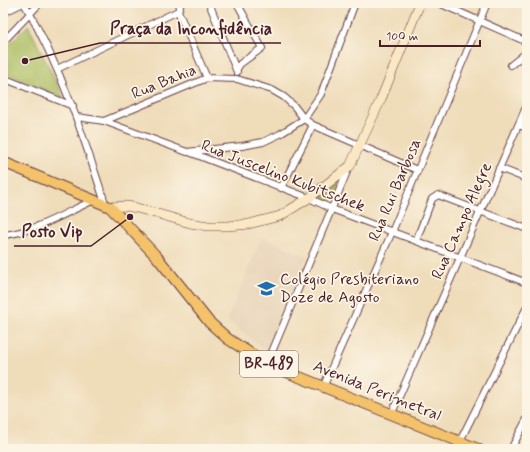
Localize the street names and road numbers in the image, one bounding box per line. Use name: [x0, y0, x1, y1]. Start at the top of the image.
street label: Rua Bahia: [128, 59, 200, 105]
street label: Rua Juscelino Kubitschek: [198, 135, 368, 217]
street label: Rua Rui Barbosa: [364, 135, 426, 245]
street label: Rua Campo Alegre: [427, 159, 498, 283]
road number: BR-489: [240, 351, 298, 377]
street label: Avenida Perimetral: [310, 356, 444, 426]

